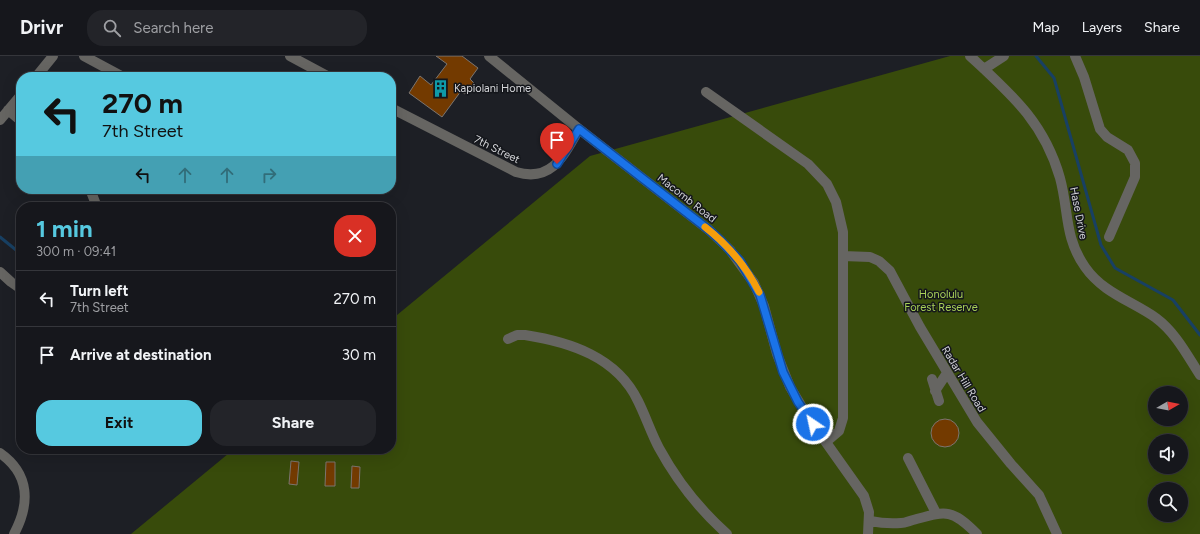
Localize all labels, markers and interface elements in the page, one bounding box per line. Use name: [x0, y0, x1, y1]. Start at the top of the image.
search box: [87, 10, 367, 46]
text: Drivr: [20, 16, 63, 39]
icon: search: [101, 17, 123, 39]
text: Search here: [133, 19, 213, 37]
text: Map: [1032, 19, 1060, 36]
text: Layers: [1082, 19, 1122, 36]
text: Share: [1144, 19, 1180, 36]
building icon: Kapiolani Home: [431, 78, 451, 98]
place label: Kapiolani Home: [454, 82, 531, 95]
text: 270 m: [102, 86, 183, 120]
icon: left: [36, 88, 88, 140]
text: 7th Street: [102, 120, 183, 142]
pin: [540, 123, 574, 164]
icon: arrive: [546, 129, 568, 151]
street label: 7th Street: [472, 133, 522, 166]
icon: left: [132, 164, 154, 186]
icon: ahead: [174, 164, 196, 186]
icon: ahead: [216, 164, 238, 186]
icon: right: [258, 164, 280, 186]
street label: Macomb Road: [655, 171, 719, 225]
street label: Hase Drive: [1067, 186, 1090, 240]
text: 1 min: [36, 214, 93, 243]
button: close: [334, 215, 376, 257]
text: 300 m · 09:41: [36, 244, 116, 259]
text: Turn left: [70, 282, 128, 300]
icon: left: [36, 288, 58, 310]
park label: Honolulu Forest Reserve: [904, 288, 978, 314]
text: 270 m: [333, 290, 376, 308]
text: 7th Street: [70, 300, 129, 315]
icon: arrive: [36, 344, 58, 366]
street label: Radar Hill Road: [939, 344, 988, 415]
text: Arrive at destination: [70, 346, 211, 364]
text: 30 m: [342, 346, 376, 364]
north arrow: [1148, 386, 1188, 426]
map controls: [1148, 386, 1188, 522]
button: Exit: [36, 400, 202, 446]
button: Share: [210, 400, 376, 446]
position arrow: [792, 403, 834, 445]
button: sound: [1148, 434, 1188, 474]
button: search: [1148, 482, 1188, 522]

